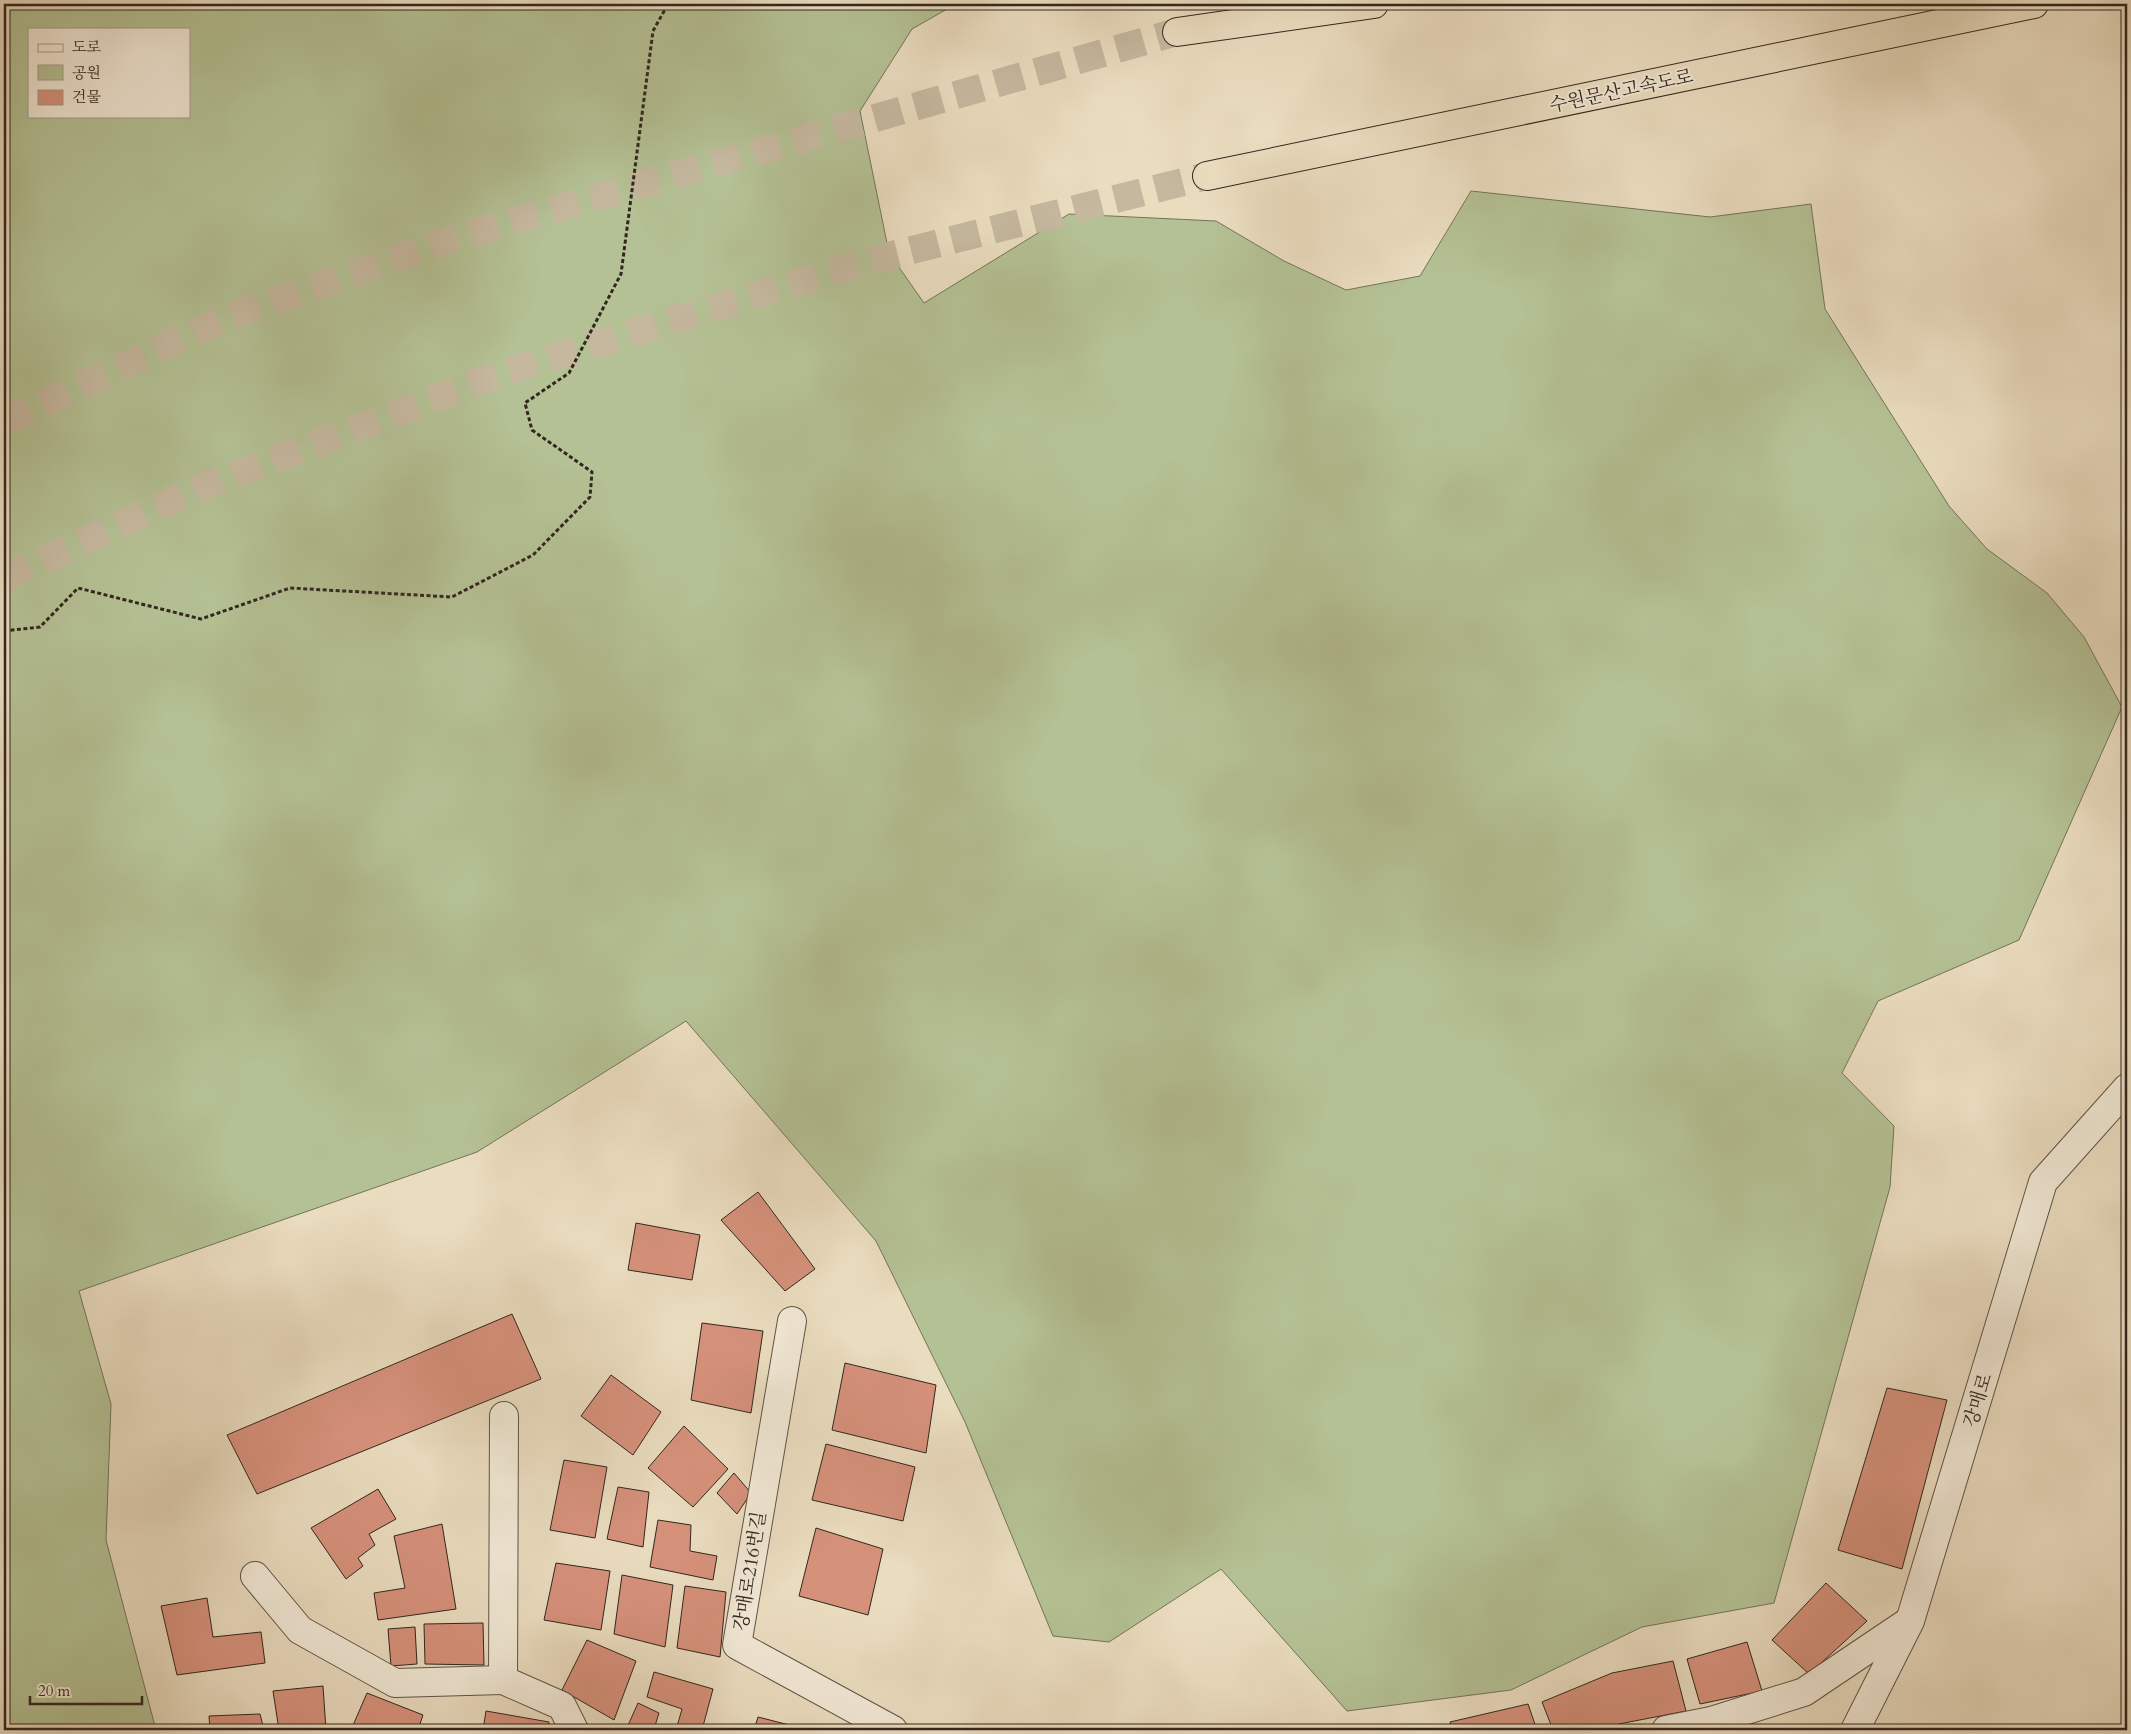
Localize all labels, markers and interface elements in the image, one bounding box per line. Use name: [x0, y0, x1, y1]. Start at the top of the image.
legend: [28, 28, 190, 118]
text: 도로: [72, 37, 101, 57]
text: 공원: [72, 63, 101, 83]
street label: 수원문산고속도로: [1547, 63, 1696, 119]
text: 건물: [72, 87, 101, 107]
street label: 강매로: [1957, 1370, 1998, 1430]
street label: 강매로216번길: [728, 1509, 772, 1633]
scale bar: [30, 1674, 142, 1706]
text: 20 m: [38, 1681, 70, 1701]

